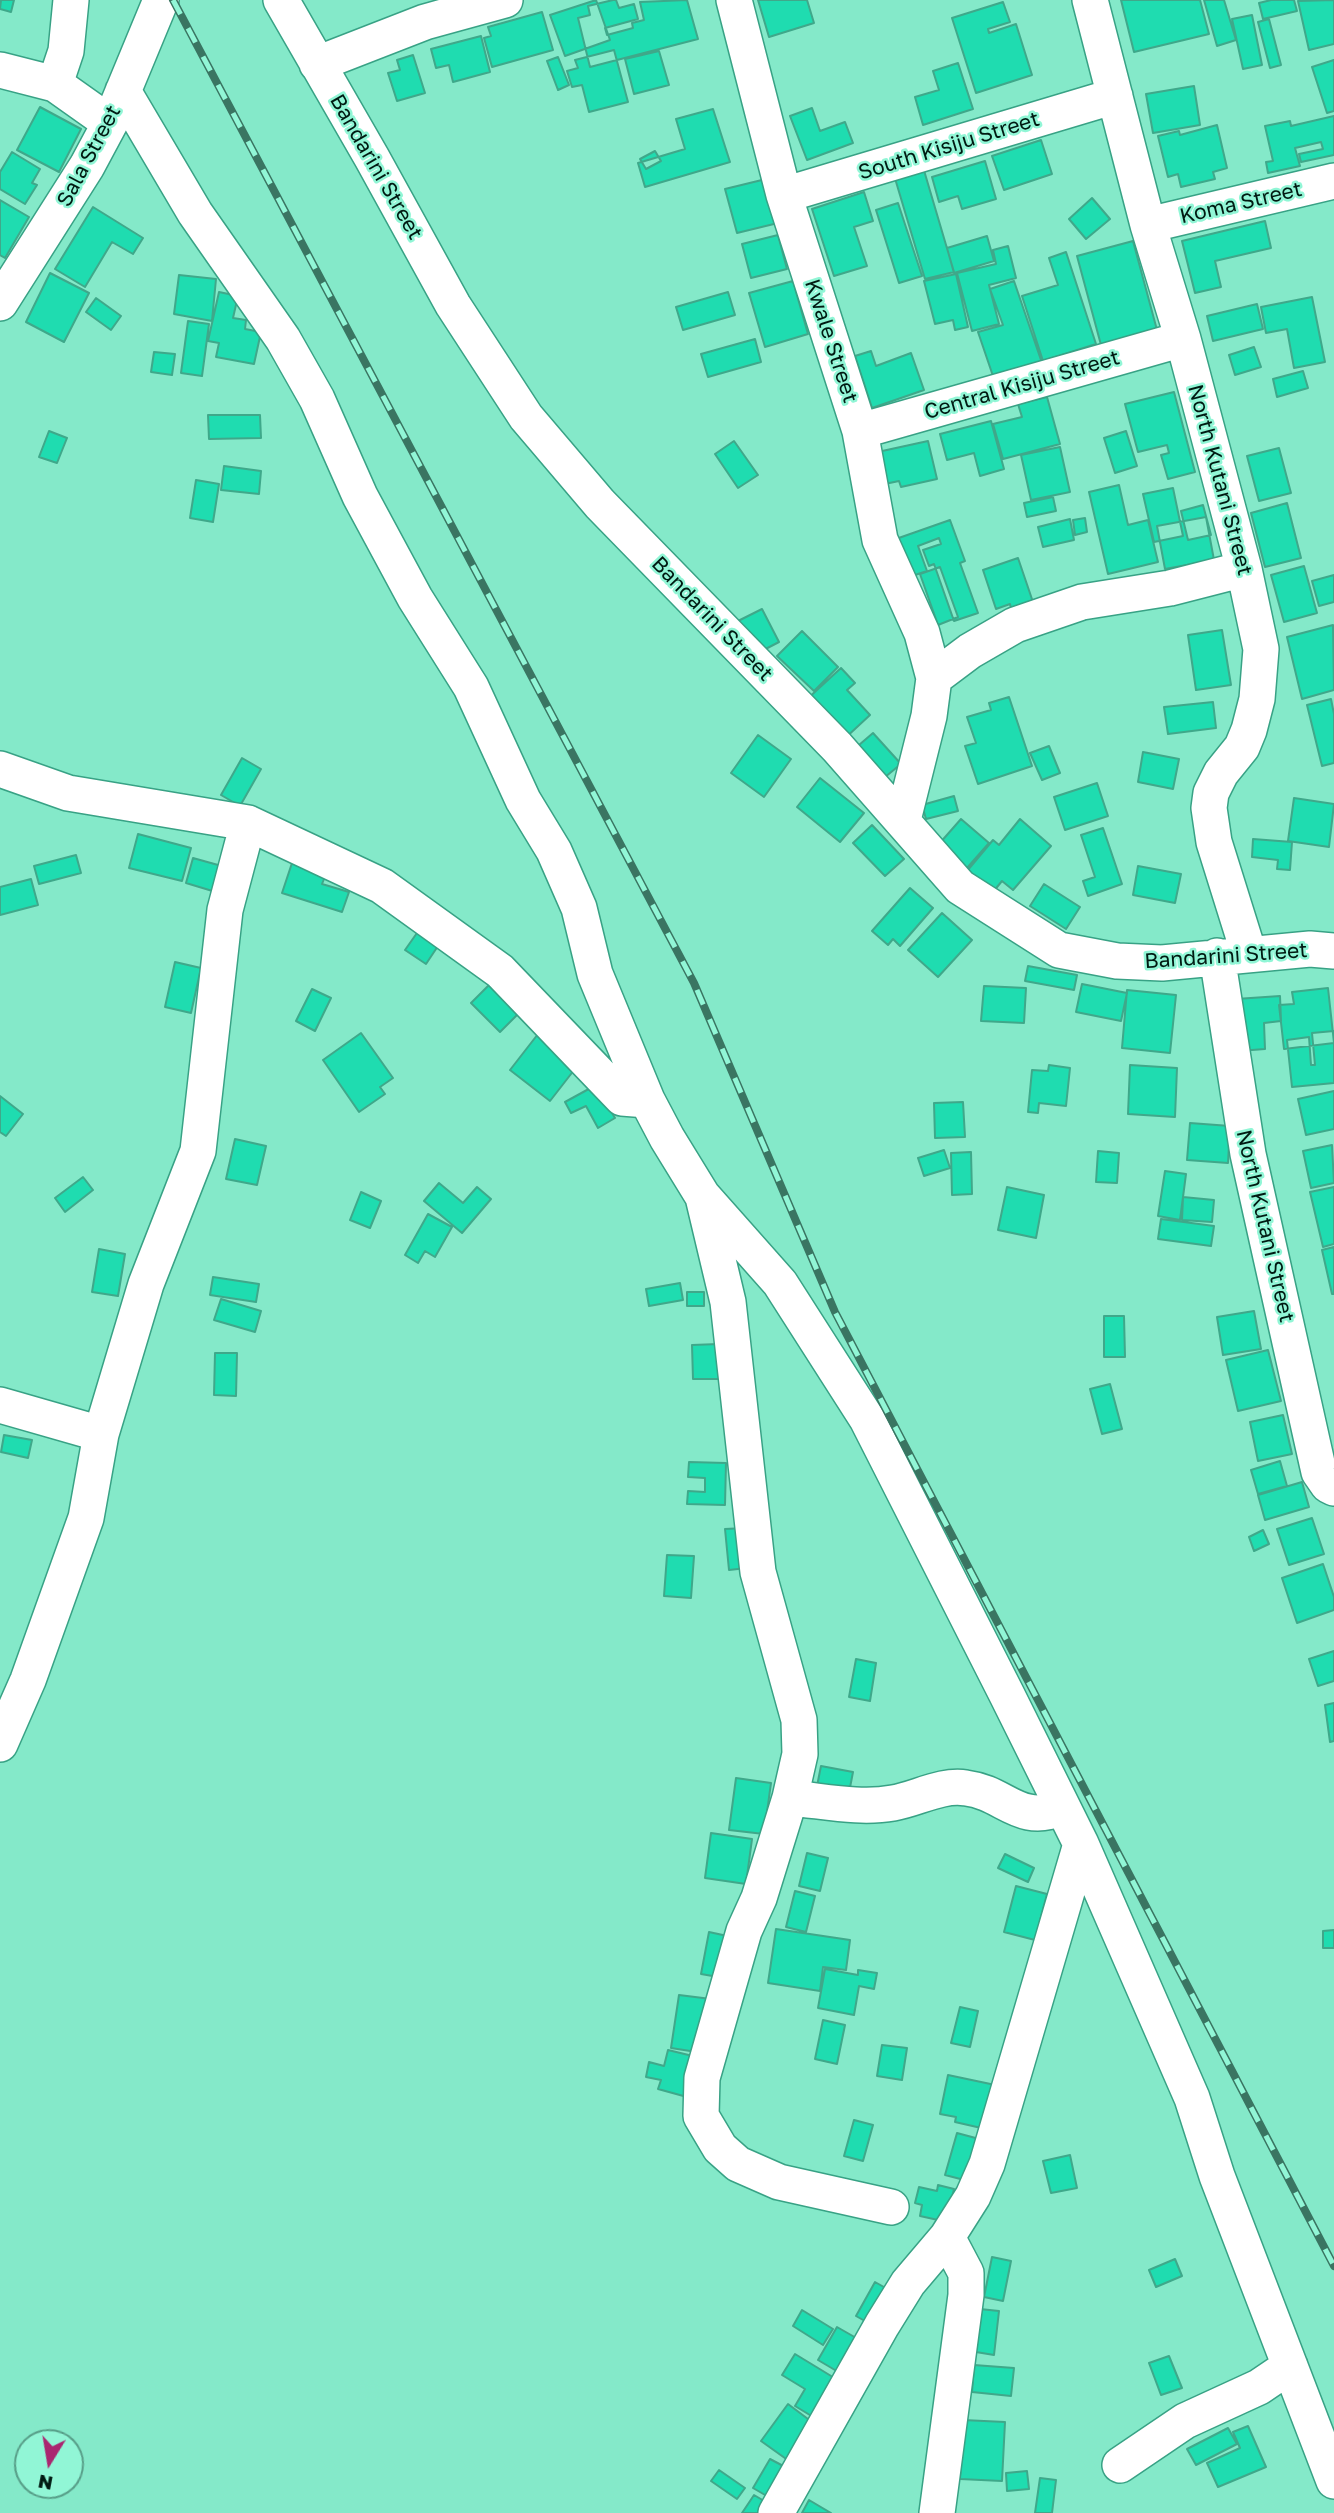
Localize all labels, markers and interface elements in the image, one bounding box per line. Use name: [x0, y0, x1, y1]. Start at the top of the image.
street label: Bandarini Street: [324, 90, 428, 244]
street label: Sala Street: [52, 101, 126, 211]
street label: South Kisiju Street: [855, 106, 1043, 186]
street label: Koma Street: [1177, 177, 1305, 229]
street label: Kwale Street: [799, 276, 863, 406]
street label: Central Kisiju Street: [921, 345, 1123, 425]
street label: North Kutani Street: [1182, 382, 1258, 578]
street label: Bandarini Street: [646, 551, 778, 687]
street label: Bandarini Street: [1144, 938, 1308, 974]
street label: North Kutani Street: [1231, 1127, 1299, 1325]
north arrow: [14, 2429, 84, 2499]
text: N: [36, 2470, 55, 2496]

